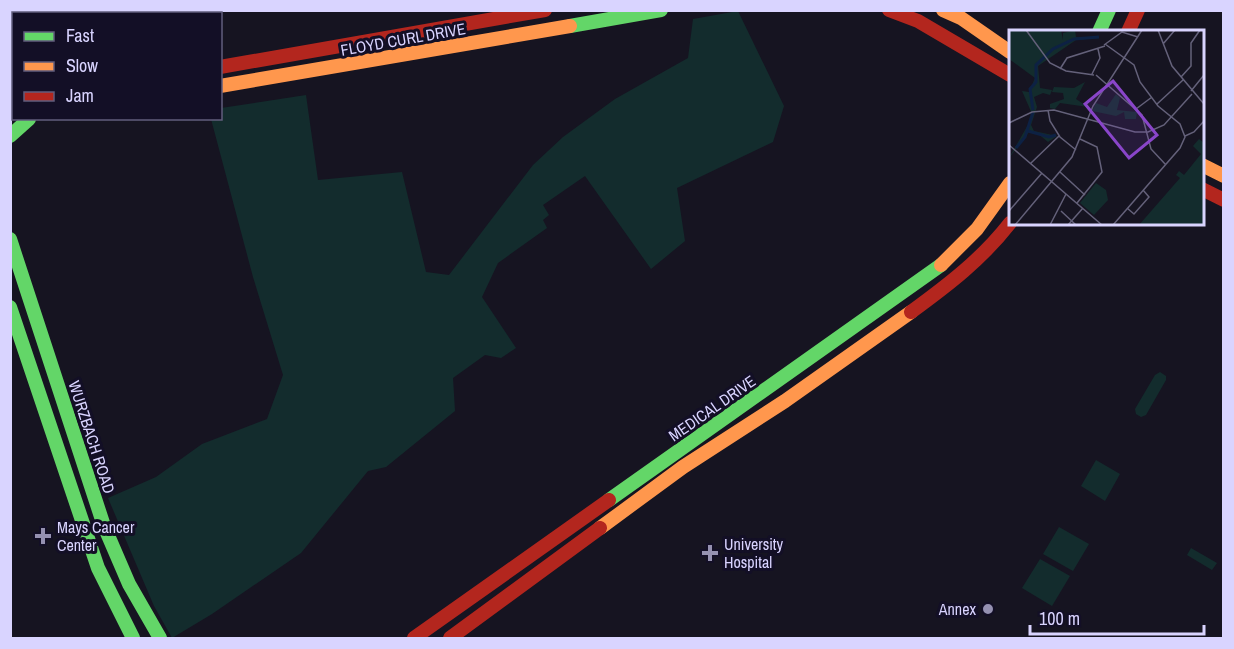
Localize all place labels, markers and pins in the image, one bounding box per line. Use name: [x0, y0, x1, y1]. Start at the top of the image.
place label: Mays Cancer Center: [57, 516, 135, 556]
marker: Mays Cancer Center: [34, 527, 52, 545]
place label: University Hospital: [724, 533, 783, 573]
marker: University Hospital: [701, 544, 719, 562]
place label: Annex: [938, 598, 976, 620]
marker: Annex: [981, 602, 995, 616]

